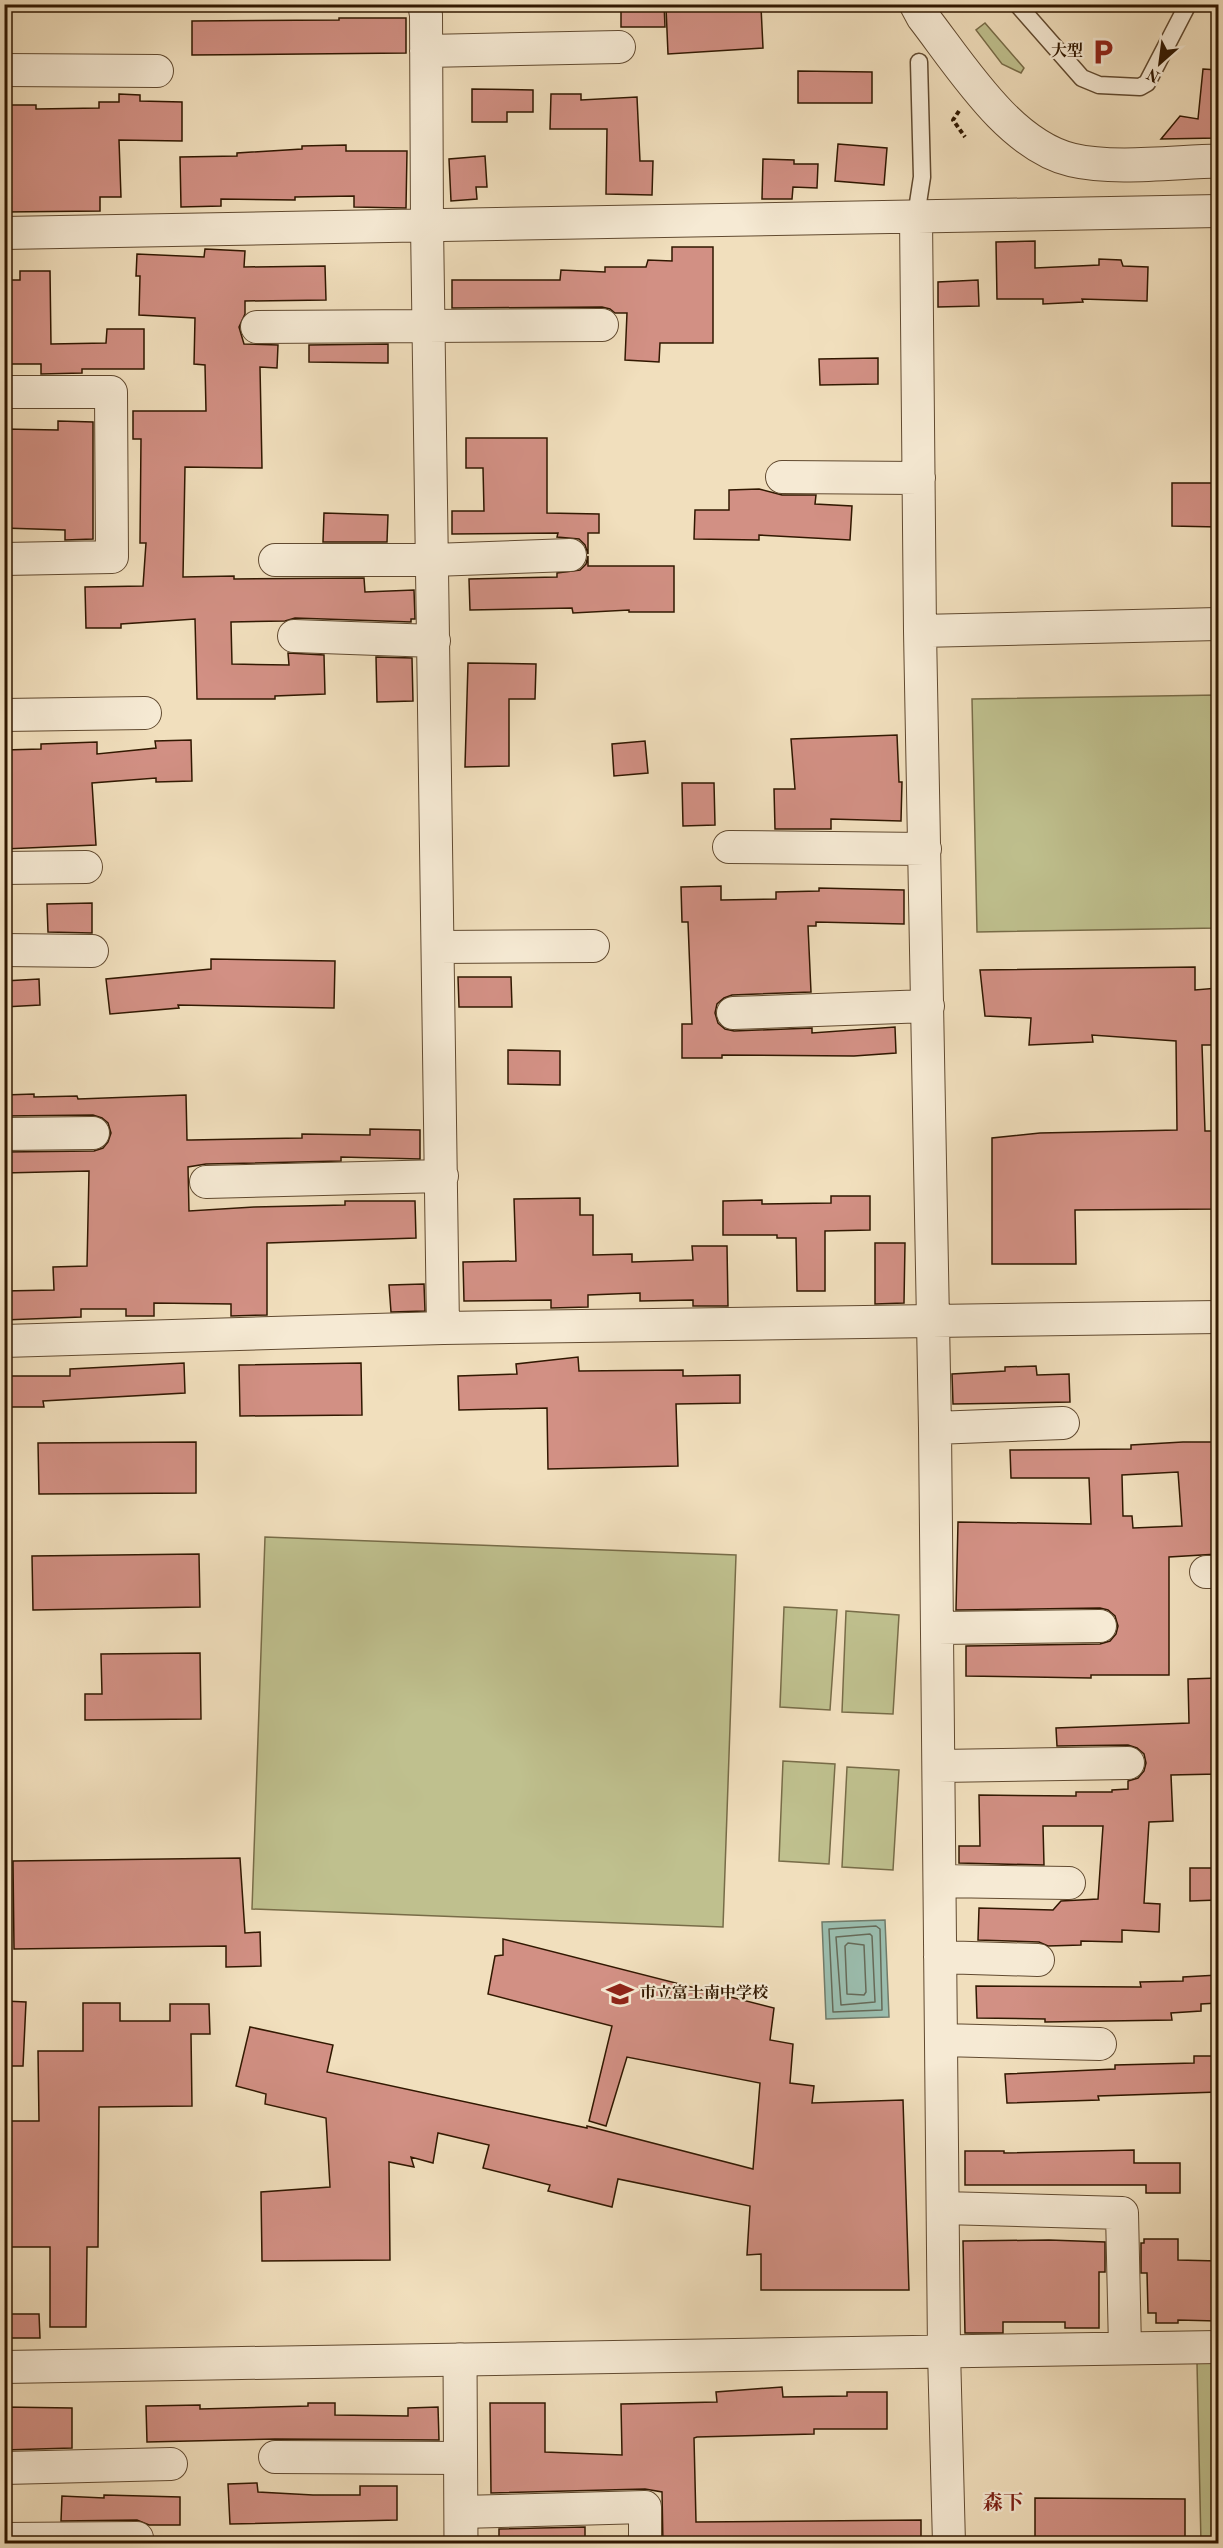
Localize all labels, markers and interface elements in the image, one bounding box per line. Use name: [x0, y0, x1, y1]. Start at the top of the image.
north arrow: [1130, 33, 1190, 93]
parking icon: 大型: [1088, 37, 1118, 67]
place label: 大型: [1051, 42, 1083, 60]
text: N: [1144, 64, 1163, 84]
school or university icon: 市立富士南中学校: [605, 1979, 635, 2009]
place label: 市立富士南中学校: [640, 1984, 769, 2002]
district label: 森下: [983, 2491, 1023, 2514]

